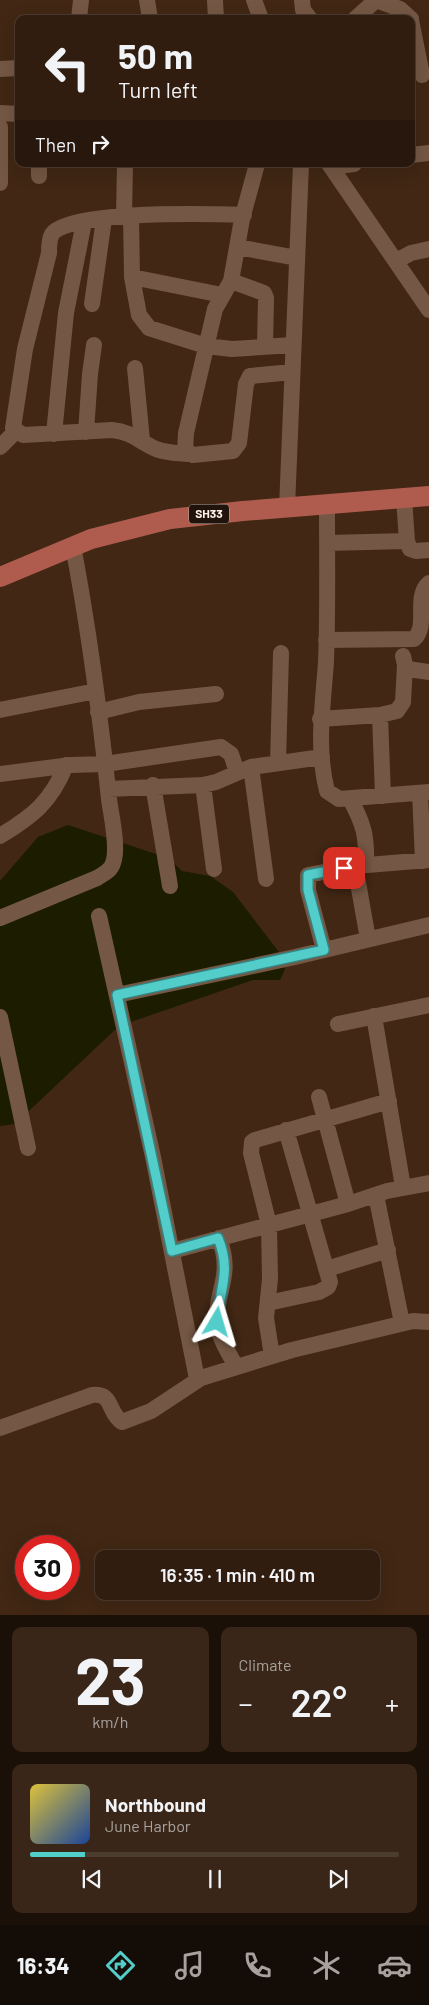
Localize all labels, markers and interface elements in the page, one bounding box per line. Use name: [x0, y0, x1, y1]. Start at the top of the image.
text: 50 m: [118, 34, 193, 76]
icon: left: [35, 35, 100, 100]
text: Turn left: [118, 76, 198, 102]
icon: right: [86, 130, 114, 158]
text: Then: [35, 133, 76, 156]
road number: SH33: [189, 504, 229, 524]
pin: [323, 847, 365, 889]
icon: arrive: [330, 854, 358, 882]
position arrow: [190, 1295, 242, 1347]
speed limit sign: 30: [15, 1535, 80, 1600]
text: 16:35 · 1 min · 410 m: [160, 1563, 315, 1586]
text: 23: [75, 1640, 146, 1718]
text: Climate: [239, 1655, 291, 1674]
text: 22°: [291, 1679, 347, 1725]
text: −: [239, 1686, 253, 1720]
text: +: [385, 1686, 399, 1720]
text: km/h: [92, 1712, 128, 1731]
text: Northbound: [105, 1793, 206, 1816]
text: June Harbor: [105, 1816, 191, 1835]
icon: previous: [78, 1865, 106, 1893]
icon: pause: [201, 1865, 229, 1893]
icon: next: [324, 1865, 352, 1893]
icon: directions: [103, 1948, 138, 1983]
icon: music: [172, 1948, 207, 1983]
icon: phone: [240, 1948, 275, 1983]
icon: climate: [309, 1948, 344, 1983]
icon: car: [377, 1948, 412, 1983]
text: 16:34: [17, 1952, 70, 1978]

